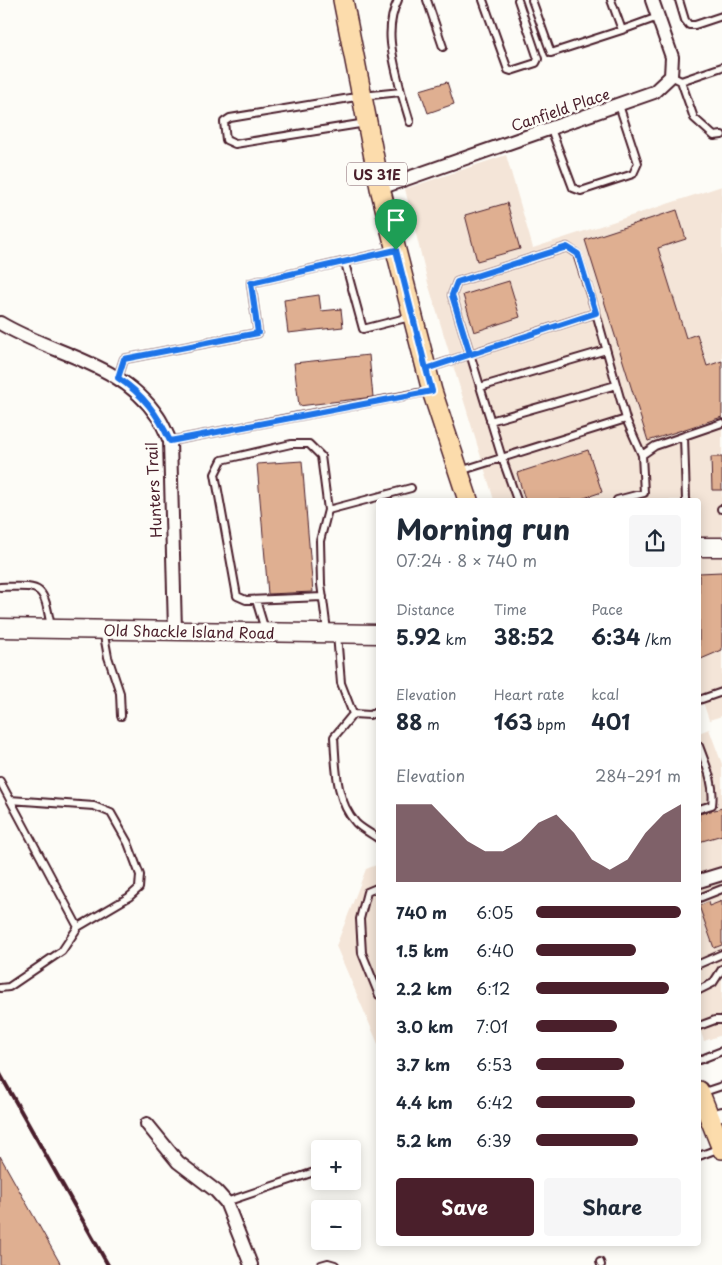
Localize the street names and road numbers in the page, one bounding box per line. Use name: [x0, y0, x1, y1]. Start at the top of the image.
street label: Canfield Place: [508, 81, 612, 137]
road number: US 31E: [347, 162, 407, 185]
street label: Hunters Trail: [139, 442, 167, 538]
street label: Old Shackle Island Road: [103, 618, 275, 644]

